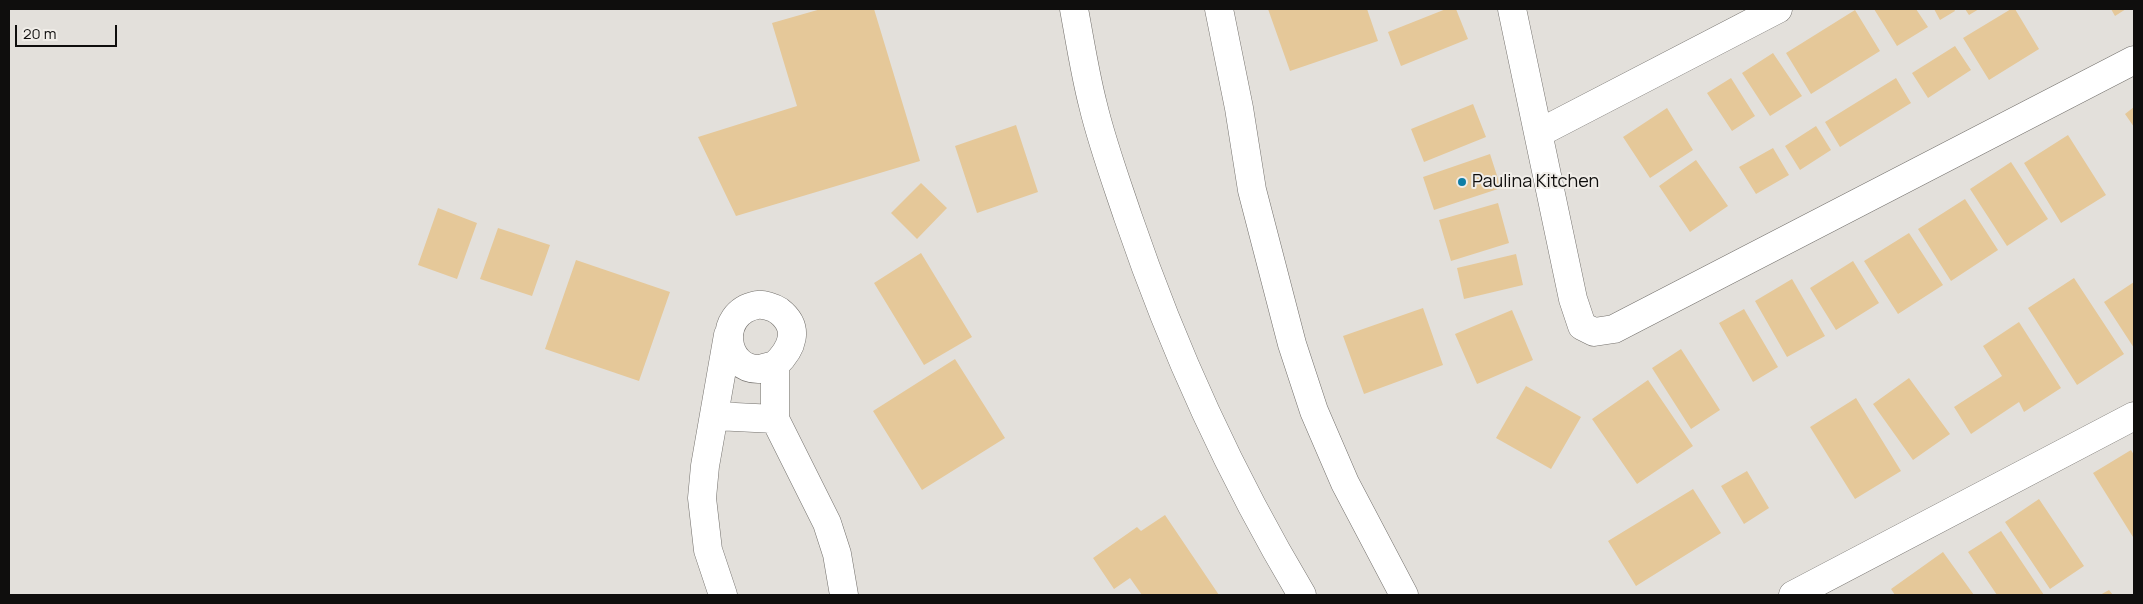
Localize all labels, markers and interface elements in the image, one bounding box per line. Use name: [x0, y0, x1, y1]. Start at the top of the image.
scale bar: [18, 15, 120, 47]
text: 20 m: [23, 23, 56, 44]
place label: Paulina Kitchen: [1472, 171, 1599, 193]
marker: Paulina Kitchen: [1456, 176, 1468, 188]

